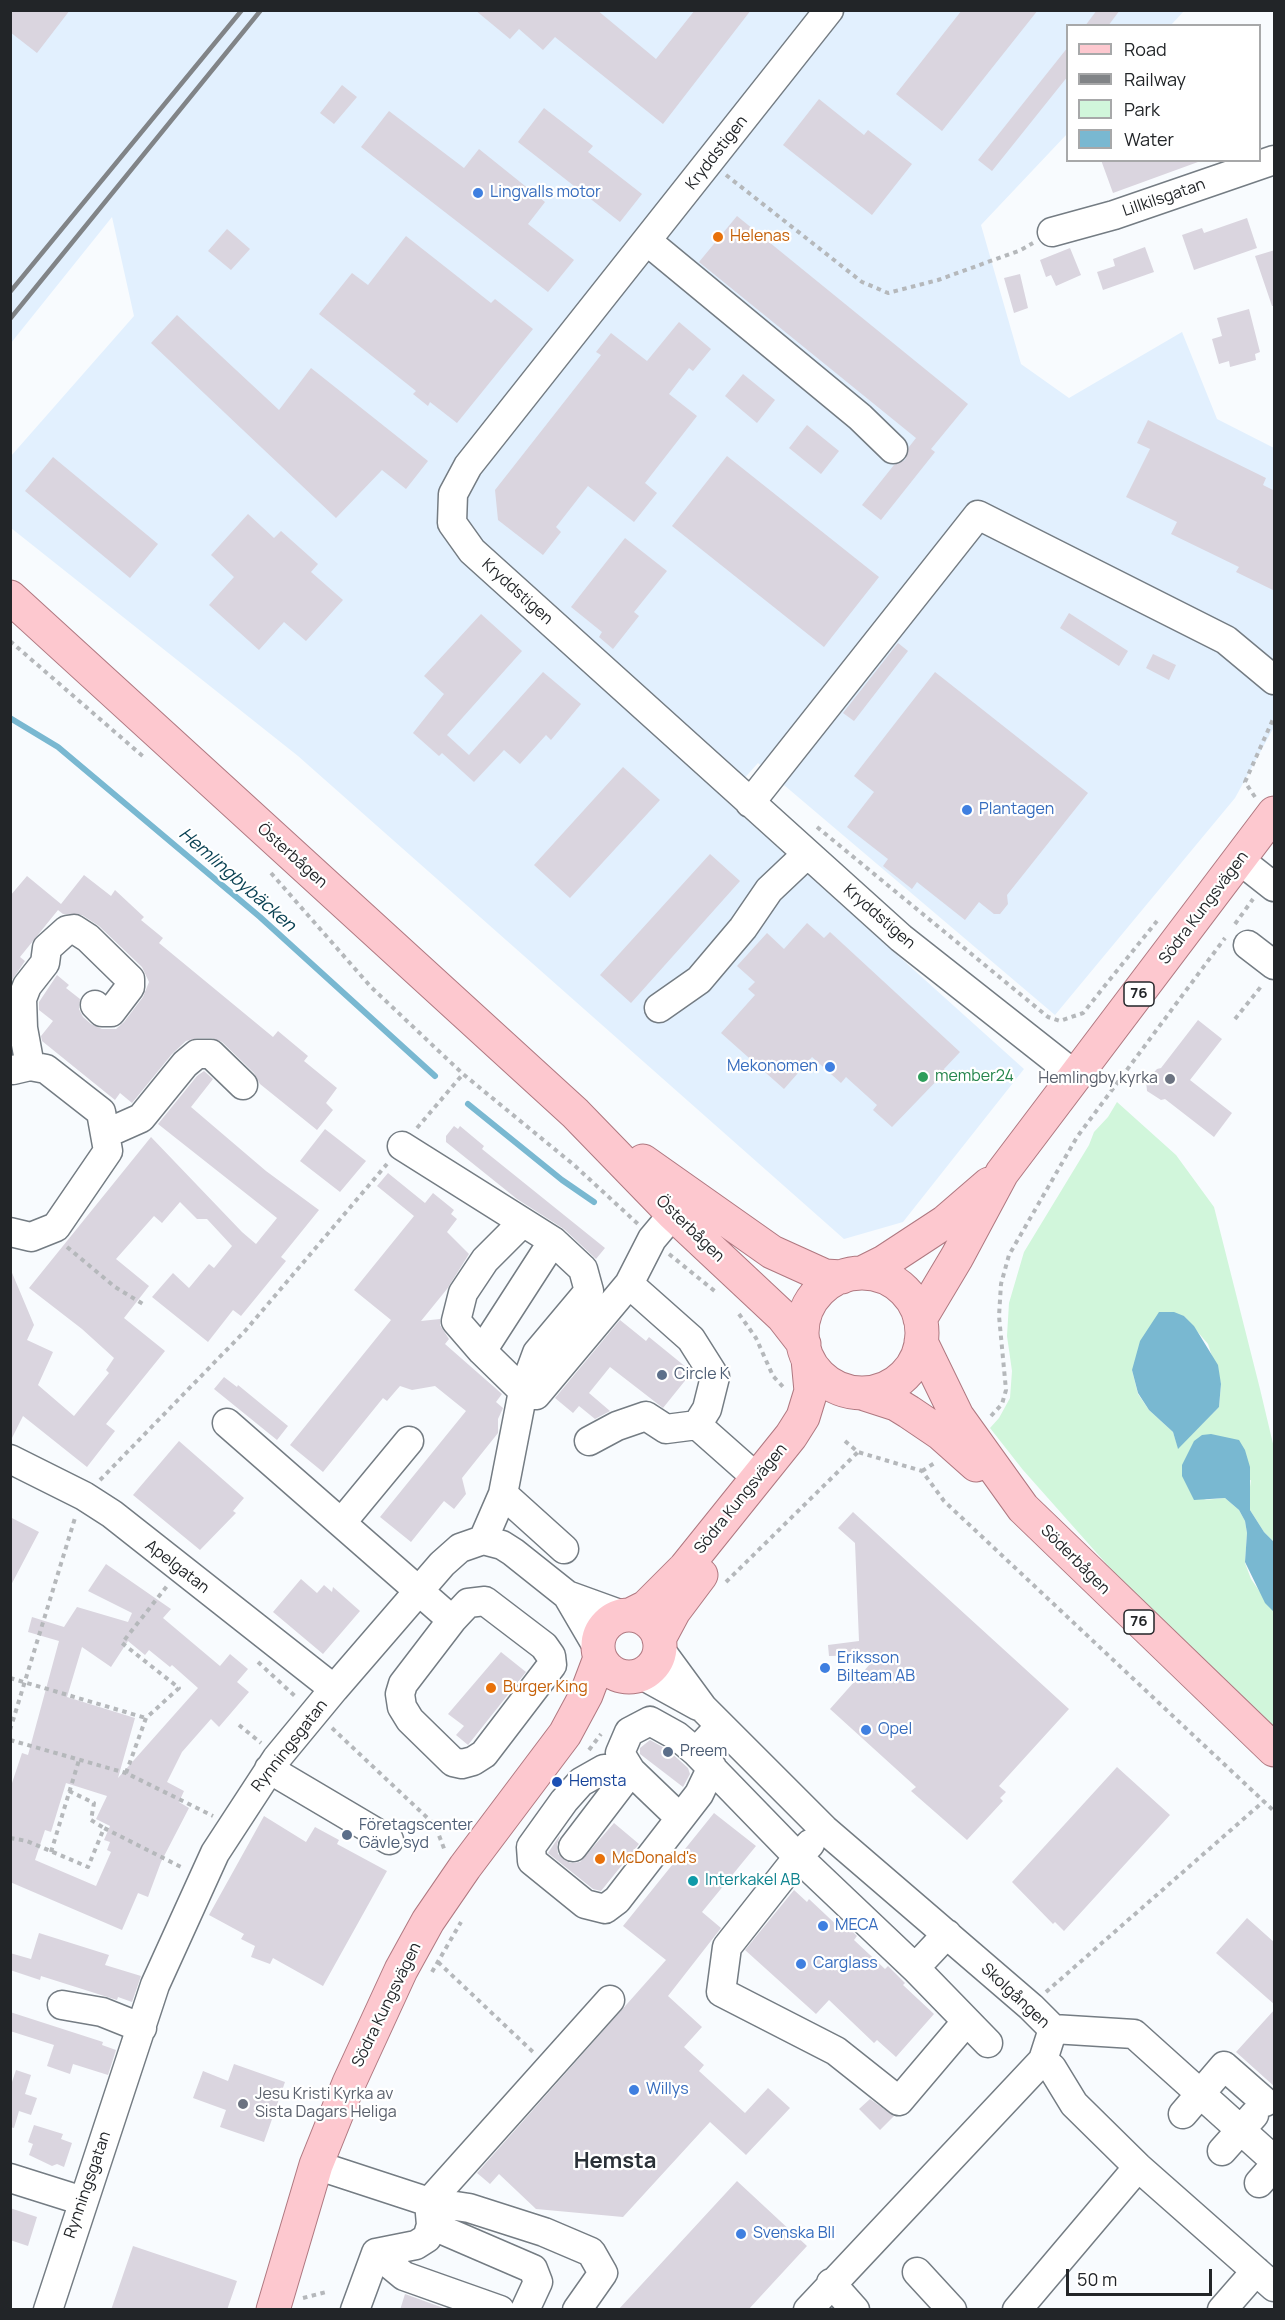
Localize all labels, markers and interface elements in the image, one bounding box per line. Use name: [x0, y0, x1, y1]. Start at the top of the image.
legend: [1066, 24, 1261, 162]
text: Road: [1124, 37, 1167, 61]
text: Railway: [1124, 67, 1186, 91]
text: Park: [1124, 97, 1160, 121]
street label: Kryddstigen: [682, 112, 752, 194]
text: Water: [1124, 127, 1174, 151]
street label: Lillkilsgatan: [1120, 175, 1208, 221]
place label: Lingvalls motor: [490, 183, 601, 203]
marker: Lingvalls motor: [471, 186, 485, 200]
place label: Helenas: [730, 227, 790, 247]
marker: Helenas: [711, 230, 725, 244]
street label: Kryddstigen: [478, 555, 556, 629]
place label: Plantagen: [979, 800, 1054, 820]
marker: Plantagen: [960, 803, 974, 817]
street label: Österbågen: [253, 820, 331, 892]
water label: Hemlingbybäcken: [174, 823, 300, 937]
street label: Södra Kungsvägen: [1155, 848, 1253, 968]
street label: Kryddstigen: [839, 881, 919, 953]
road number: 76: [1124, 982, 1154, 1006]
place label: Mekonomen: [727, 1057, 818, 1077]
marker: Mekonomen: [823, 1060, 837, 1074]
place label: member24: [935, 1067, 1014, 1087]
place label: Hemlingby kyrka: [1038, 1069, 1158, 1089]
marker: member24: [916, 1070, 930, 1084]
marker: Hemlingby kyrka: [1163, 1072, 1177, 1086]
street label: Österbågen: [652, 1192, 728, 1266]
place label: Circle K: [674, 1365, 729, 1385]
marker: Circle K: [655, 1368, 669, 1382]
street label: Södra Kungsvägen: [691, 1440, 791, 1558]
street label: Söderbågen: [1036, 1521, 1114, 1599]
street label: Apelgatan: [141, 1536, 213, 1598]
road number: 76: [1124, 1610, 1154, 1634]
place label: Eriksson Bilteam AB: [837, 1649, 915, 1687]
marker: Eriksson Bilteam AB: [818, 1661, 832, 1675]
place label: Burger King: [503, 1678, 588, 1698]
marker: Burger King: [484, 1681, 498, 1695]
street label: Rynningsgatan: [248, 1696, 332, 1796]
place label: Opel: [878, 1720, 912, 1740]
marker: Opel: [859, 1723, 873, 1737]
place label: Preem: [680, 1742, 727, 1762]
marker: Preem: [661, 1745, 675, 1759]
place label: Hemsta: [569, 1772, 626, 1792]
marker: Hemsta: [550, 1775, 564, 1789]
place label: Företagscenter Gävle syd: [359, 1816, 473, 1854]
marker: Företagscenter Gävle syd: [340, 1828, 354, 1842]
place label: McDonald's: [612, 1849, 697, 1869]
marker: McDonald's: [593, 1852, 607, 1866]
place label: Interkakel AB: [705, 1871, 800, 1891]
marker: Interkakel AB: [686, 1874, 700, 1888]
place label: MECA: [835, 1916, 878, 1936]
marker: MECA: [816, 1919, 830, 1933]
street label: Södra Kungsvägen: [348, 1939, 426, 2071]
place label: Carglass: [813, 1954, 878, 1974]
marker: Carglass: [794, 1957, 808, 1971]
street label: Skolgången: [977, 1959, 1053, 2033]
place label: Willys: [646, 2080, 689, 2100]
marker: Willys: [627, 2083, 641, 2097]
place label: Jesu Kristi Kyrka av Sista Dagars Heliga: [255, 2085, 397, 2123]
marker: Jesu Kristi Kyrka av Sista Dagars Heliga: [236, 2097, 250, 2111]
street label: Rynningsgatan: [61, 2129, 115, 2241]
district label: Hemsta: [574, 2149, 656, 2175]
place label: Svenska BIl: [753, 2224, 835, 2244]
marker: Svenska BIl: [734, 2227, 748, 2241]
scale bar: [1069, 2257, 1214, 2295]
text: 50 m: [1077, 2267, 1117, 2291]

